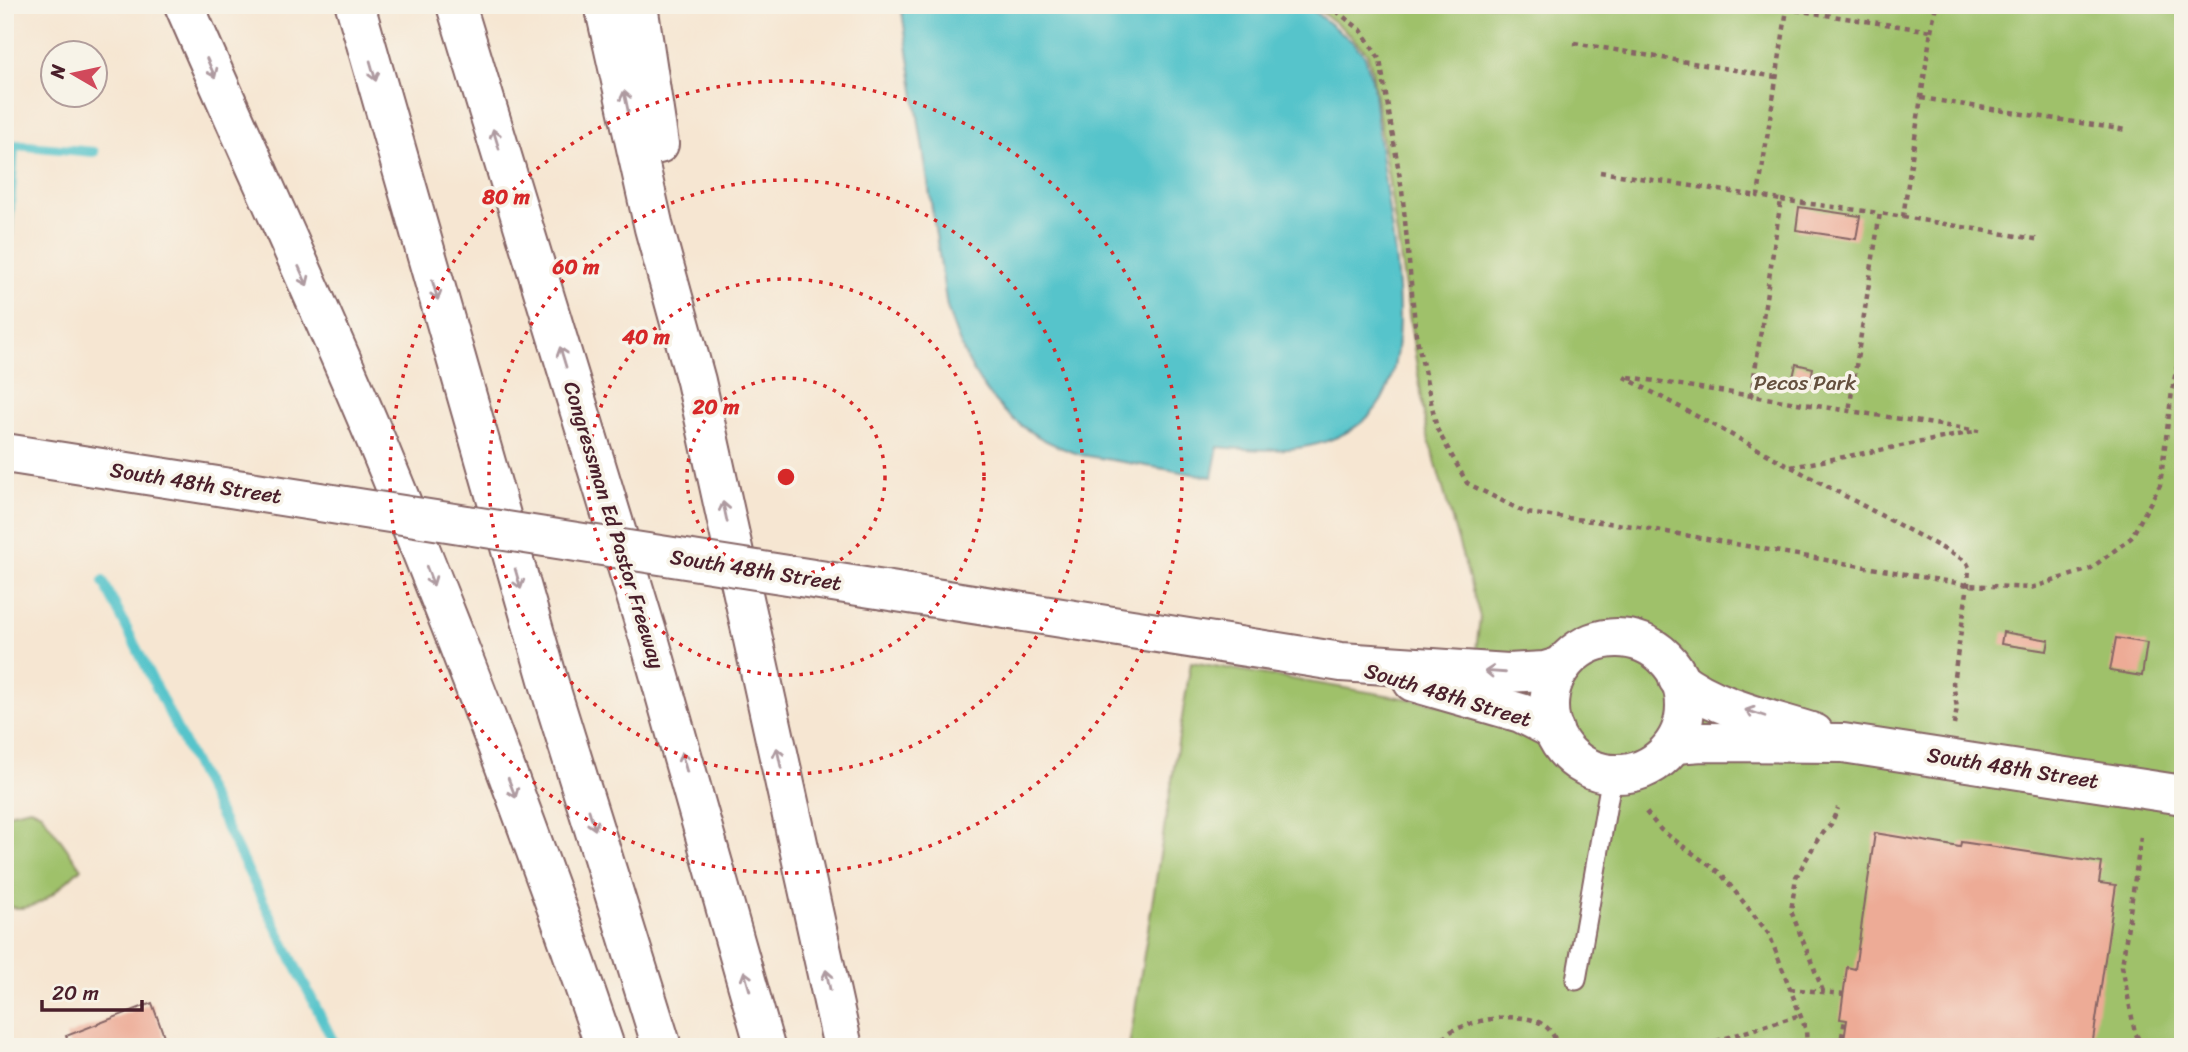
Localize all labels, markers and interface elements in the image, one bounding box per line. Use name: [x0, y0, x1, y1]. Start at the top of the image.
north arrow: [38, 38, 108, 108]
one-way arrow: [205, 56, 218, 78]
one-way arrow: [368, 60, 381, 82]
text: N: [40, 62, 75, 81]
one-way arrow: [618, 90, 632, 113]
one-way arrow: [489, 128, 502, 150]
text: 80 m: [481, 178, 531, 216]
text: 60 m: [552, 248, 600, 286]
one-way arrow: [297, 265, 310, 286]
one-way arrow: [430, 279, 443, 301]
text: 40 m: [621, 318, 671, 356]
one-way arrow: [556, 346, 569, 368]
park label: Pecos Park: [1754, 364, 1857, 402]
street label: Congressman Ed Pastor Freeway: [552, 377, 676, 674]
text: 20 m: [692, 388, 740, 426]
street label: South 48th Street: [107, 451, 285, 515]
centre of rings: [774, 465, 798, 489]
one-way arrow: [718, 501, 731, 524]
street label: South 48th Street: [667, 538, 845, 602]
one-way arrow: [425, 564, 438, 586]
one-way arrow: [513, 568, 526, 590]
street label: South 48th Street: [1360, 652, 1536, 738]
one-way arrow: [1484, 665, 1507, 678]
one-way arrow: [1744, 706, 1766, 719]
street label: South 48th Street: [1924, 736, 2102, 800]
one-way arrow: [772, 747, 786, 770]
one-way arrow: [677, 751, 690, 773]
one-way arrow: [507, 776, 519, 798]
one-way arrow: [586, 809, 599, 831]
scale bar: [42, 968, 142, 1012]
one-way arrow: [821, 969, 834, 992]
one-way arrow: [739, 970, 752, 992]
text: 20 m: [52, 974, 99, 1012]

